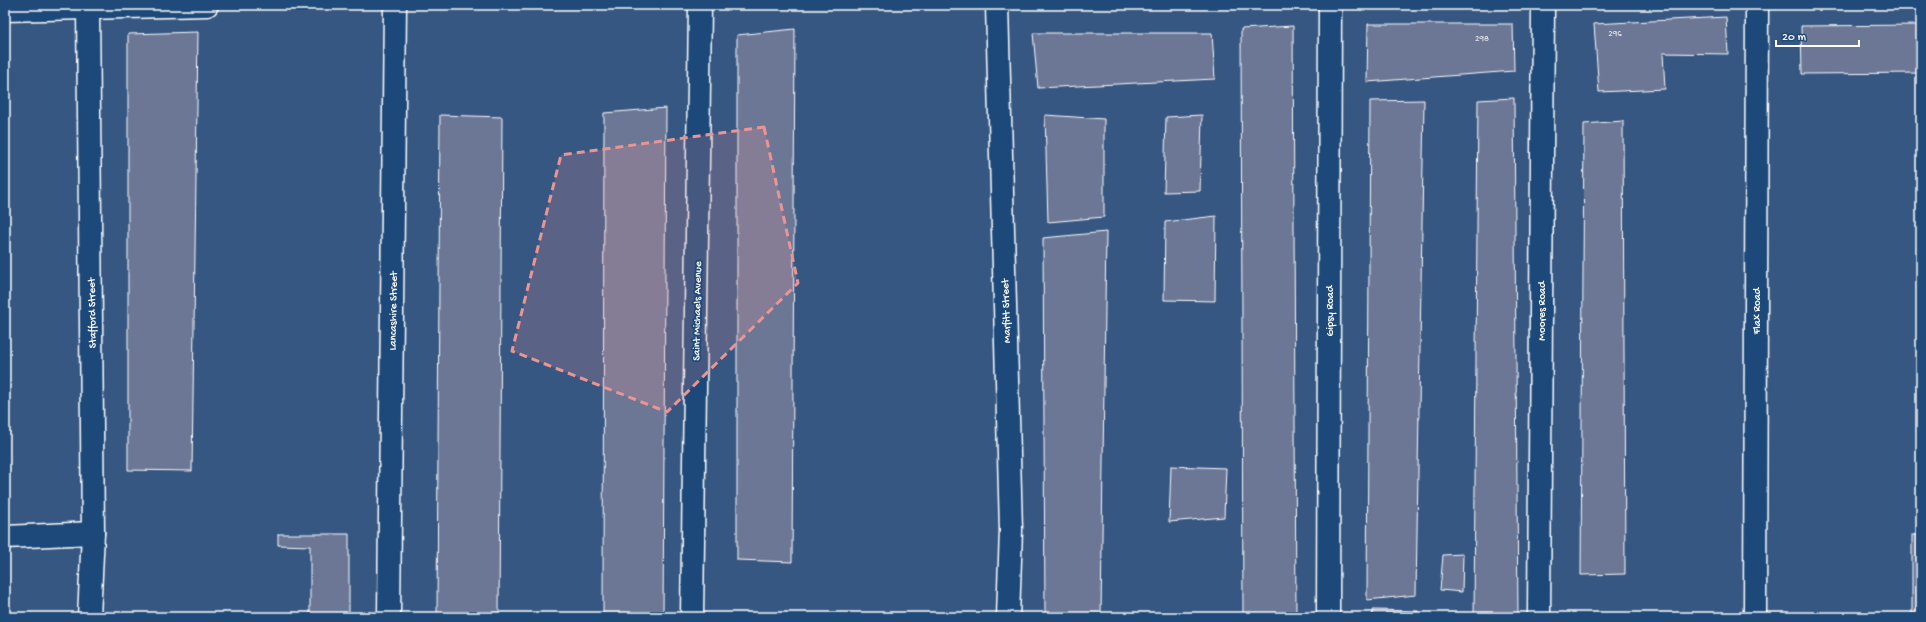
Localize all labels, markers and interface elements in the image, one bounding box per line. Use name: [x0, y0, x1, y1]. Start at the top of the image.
scale bar: [1776, 22, 1859, 48]
house number: 296: [1608, 29, 1622, 40]
text: 20 m: [1782, 31, 1807, 45]
house number: 298: [1475, 34, 1489, 45]
street label: Saint Michaels Avenue: [691, 261, 705, 361]
street label: Lancashire Street: [387, 270, 401, 351]
street label: Stafford Street: [85, 276, 100, 348]
street label: Marfitt Street: [999, 277, 1014, 343]
street label: Moores Road: [1537, 280, 1549, 341]
street label: Gipsy Road: [1325, 284, 1337, 336]
street label: Flax Road: [1752, 286, 1764, 335]

